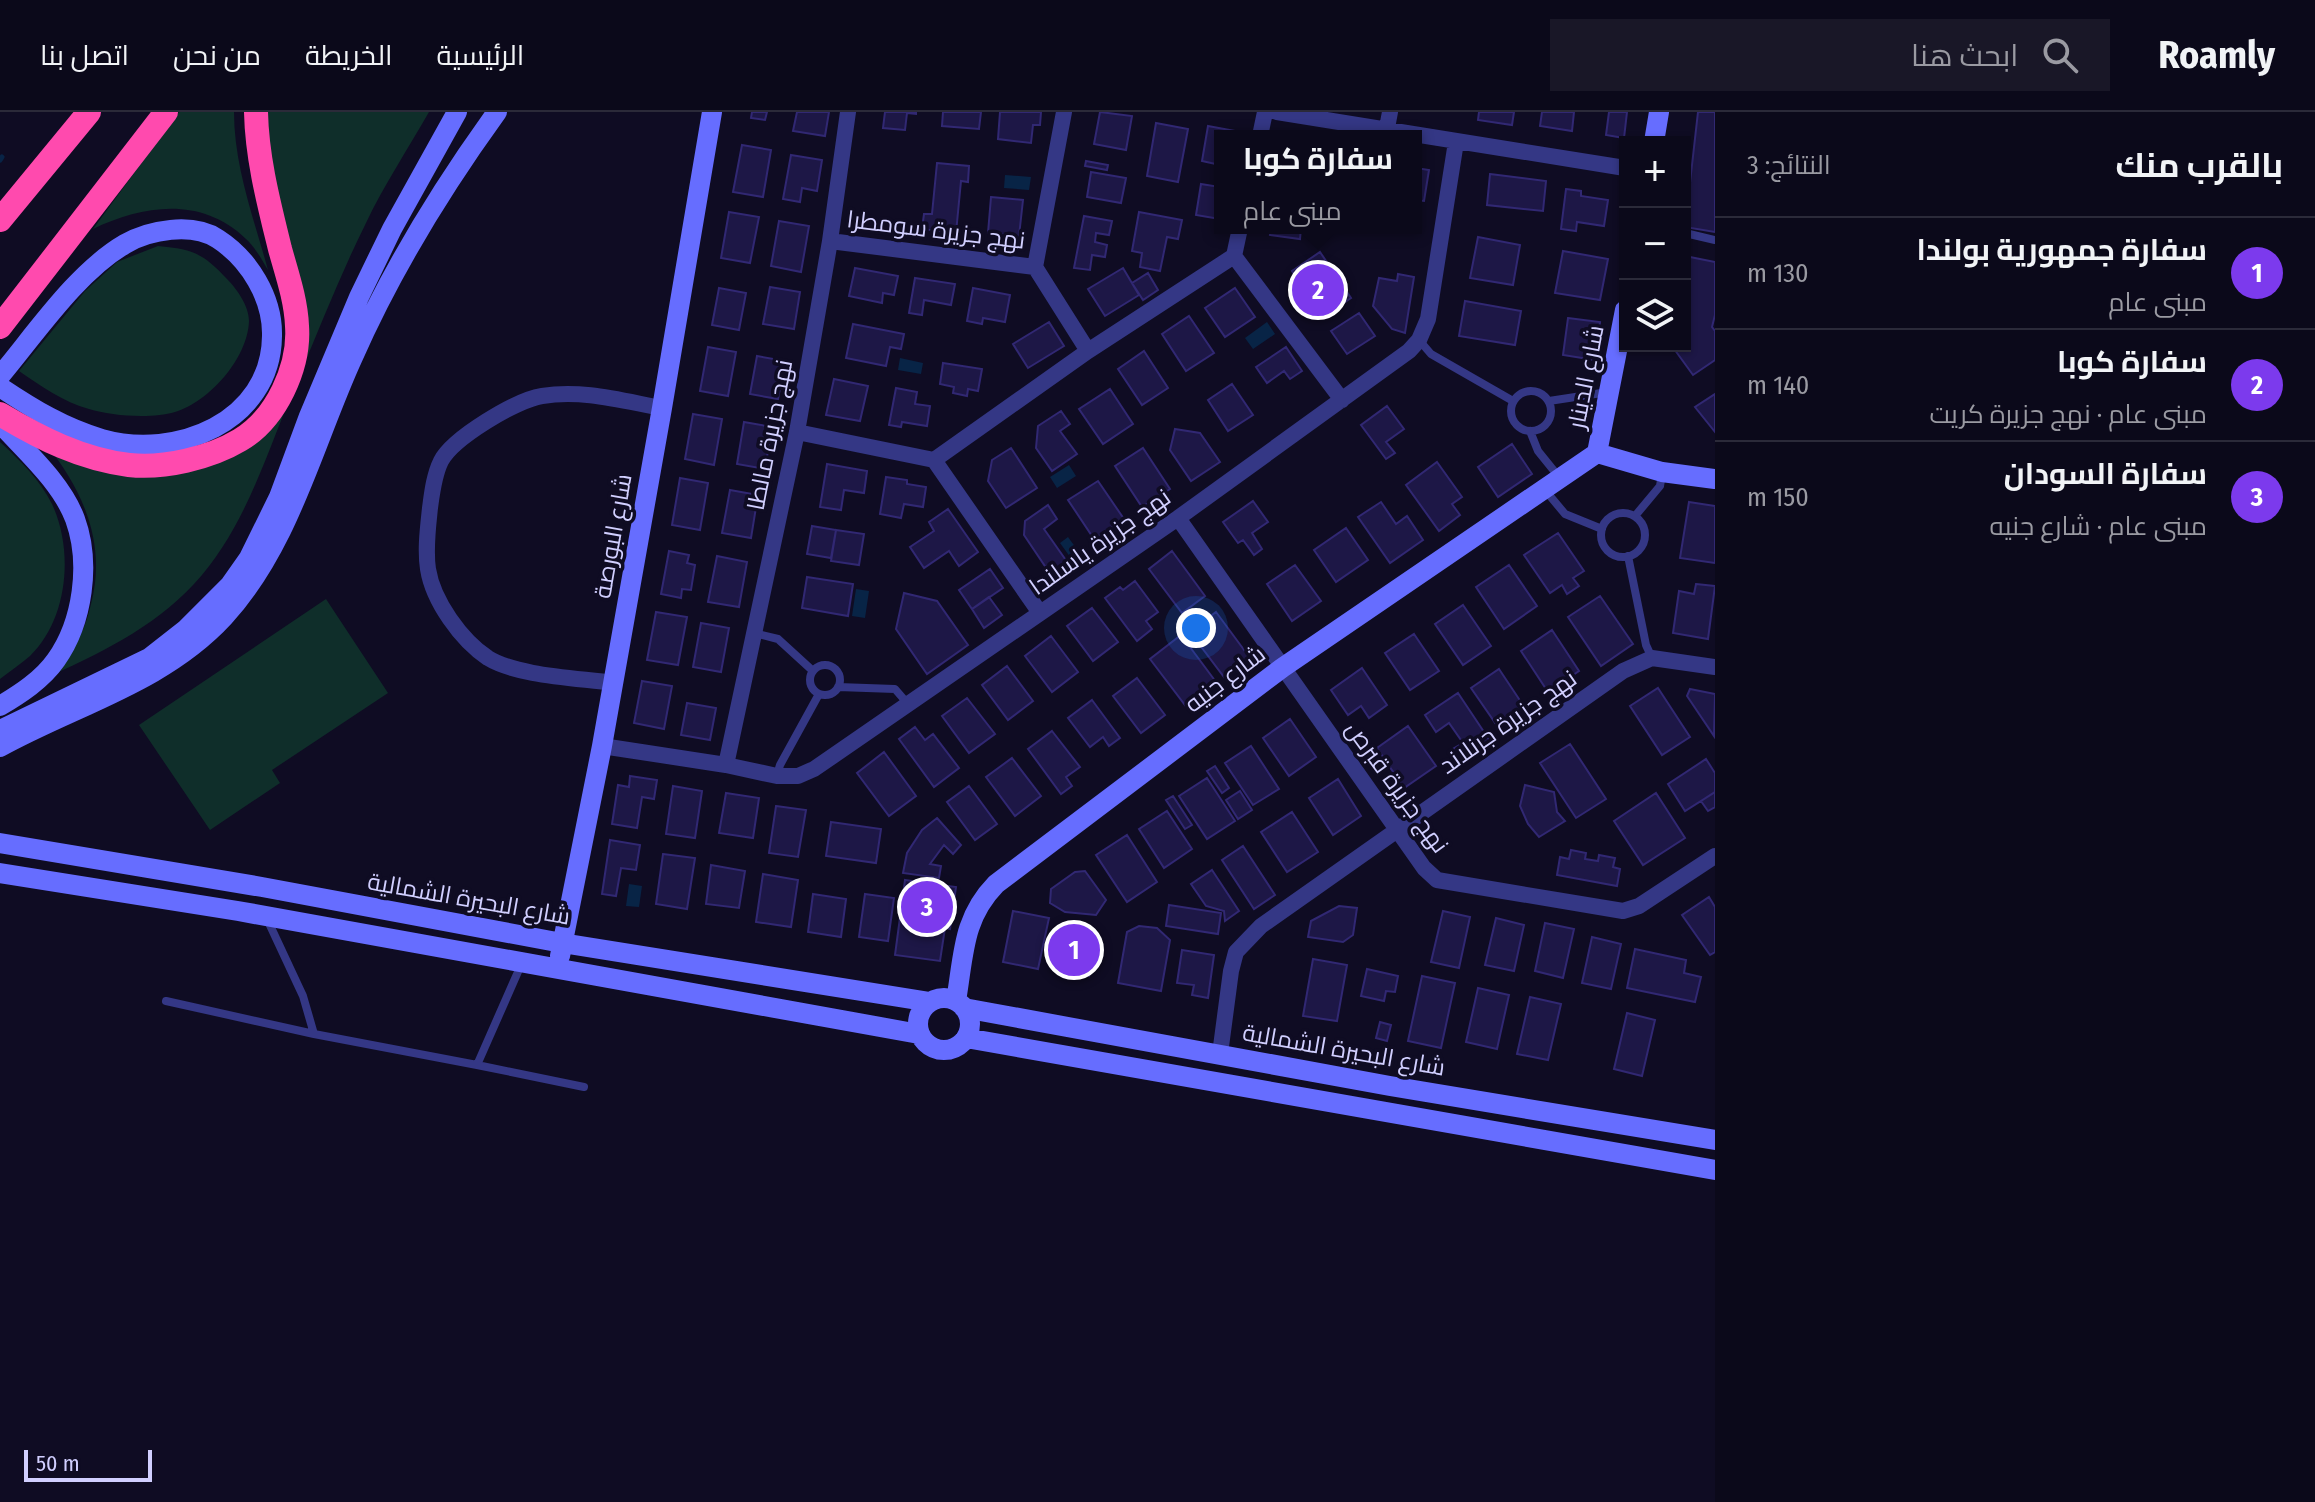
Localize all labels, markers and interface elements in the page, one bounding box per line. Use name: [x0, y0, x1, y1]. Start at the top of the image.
search box: [1550, 19, 2110, 91]
text: Roamly: [2158, 32, 2275, 78]
icon: search: [2038, 33, 2082, 77]
text: ابحث هنا: [1911, 38, 2018, 74]
text: اتصل بنا: [40, 39, 129, 72]
text: من نحن: [173, 39, 261, 72]
text: الخريطة: [305, 39, 392, 72]
text: الرئيسية: [436, 39, 524, 72]
popup: [1214, 130, 1422, 234]
map controls: [1619, 136, 1691, 352]
button: +: [1619, 136, 1691, 208]
text: سفارة كوبا: [1243, 141, 1393, 177]
text: بالقرب منك: [2116, 145, 2283, 186]
text: النتائج: 3: [1747, 150, 1831, 181]
text: مبنى عام: [1243, 196, 1342, 227]
street label: نهج جزيرة سومطرا: [845, 205, 1027, 257]
button: −: [1619, 208, 1691, 280]
text: سفارة جمهورية بولندا: [1916, 232, 2207, 268]
text: 130 m: [1747, 258, 1809, 289]
text: 1: [2252, 258, 2263, 289]
pin: 2: [1292, 260, 1344, 320]
button: layers: [1619, 280, 1691, 352]
text: مبنى عام: [2108, 287, 2207, 318]
street label: شارع الدينار: [1562, 323, 1612, 433]
text: سفارة كوبا: [2057, 344, 2207, 380]
street label: نهج جزيرة مالطا: [742, 357, 800, 513]
text: 140 m: [1747, 370, 1809, 401]
text: 2: [2251, 370, 2263, 401]
text: مبنى عام · نهج جزيرة كريت: [1929, 399, 2207, 430]
text: سفارة السودان: [2004, 456, 2207, 492]
street label: شارع البورصة: [588, 472, 640, 601]
text: 150 m: [1747, 482, 1809, 513]
text: 3: [2251, 482, 2263, 513]
street label: نهج جزيرة ياسلندا: [1024, 483, 1177, 603]
text: مبنى عام · شارع جنيه: [1989, 511, 2207, 542]
your location: [1176, 608, 1216, 648]
street label: شارع جنيه: [1179, 640, 1272, 720]
street label: نهج جزيرة جرنلاند: [1434, 664, 1583, 781]
street label: نهج جزيرة قبرص: [1338, 716, 1454, 860]
street label: شارع البحيرة الشمالية: [365, 867, 572, 933]
pin: 3: [901, 877, 953, 937]
pin: 1: [1048, 920, 1100, 980]
street label: شارع البحيرة الشمالية: [1240, 1018, 1447, 1084]
scale bar: [24, 1446, 152, 1482]
text: 50 m: [36, 1450, 80, 1477]

